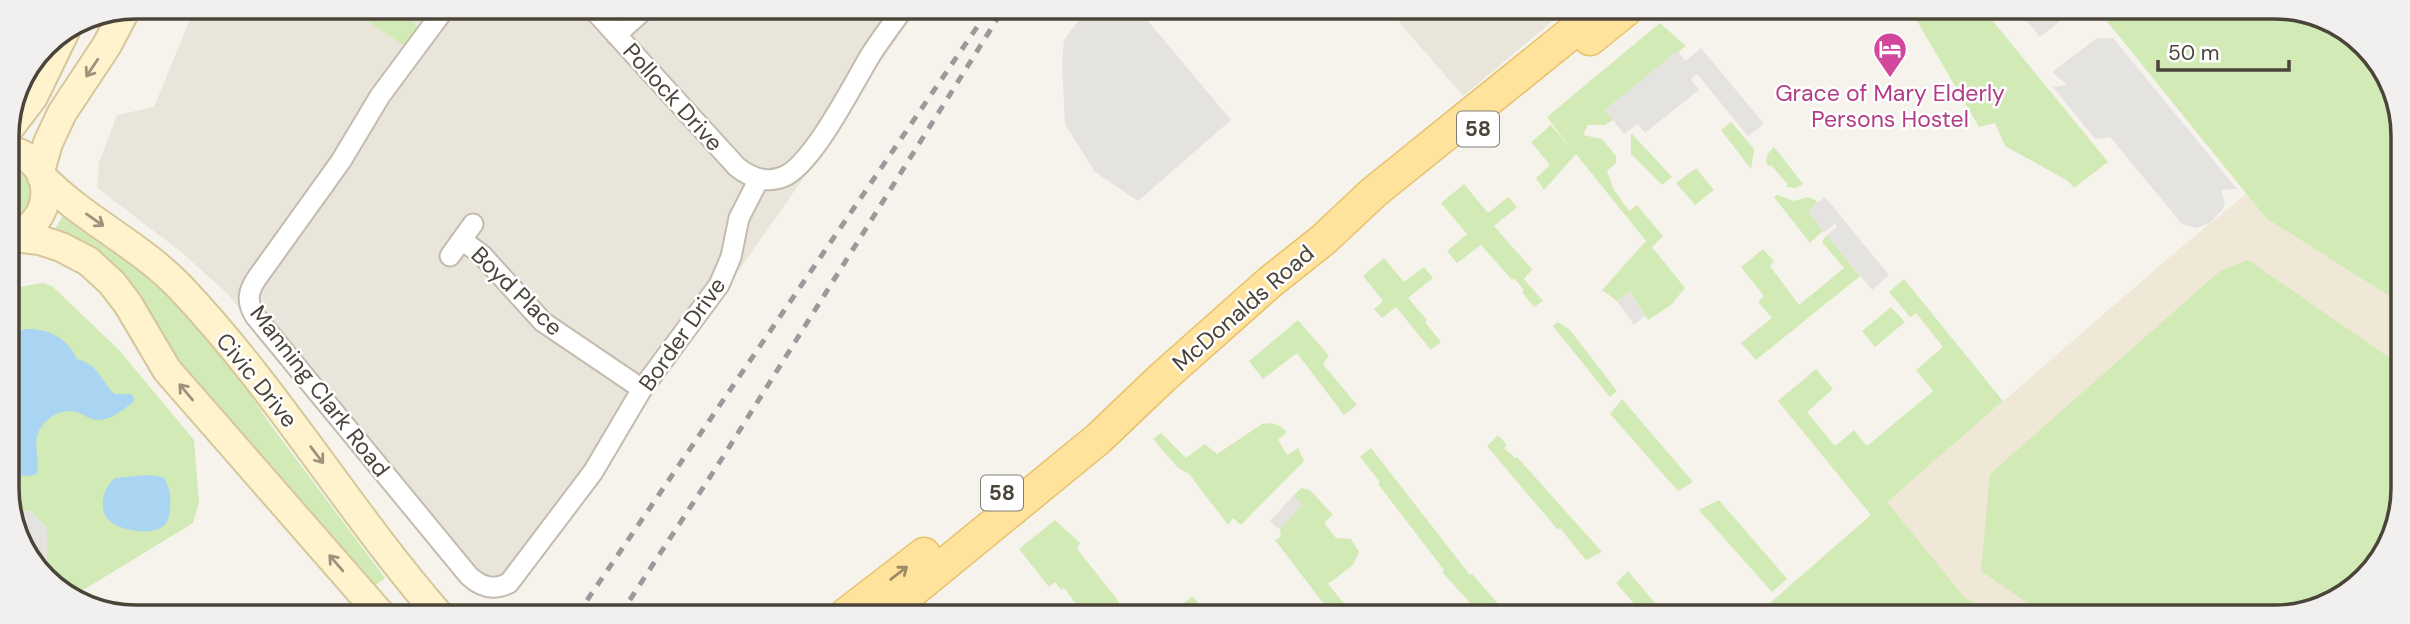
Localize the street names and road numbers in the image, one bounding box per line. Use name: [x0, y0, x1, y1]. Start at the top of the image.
street label: Pollock Drive: [617, 37, 729, 157]
road number: 58: [1457, 111, 1499, 146]
street label: McDonalds Road: [1166, 238, 1320, 378]
street label: Boyd Place: [465, 240, 569, 342]
street label: Border Drive: [632, 271, 732, 397]
street label: Manning Clark Road: [244, 299, 396, 483]
street label: Civic Drive: [210, 326, 304, 434]
road number: 58: [981, 476, 1023, 510]

